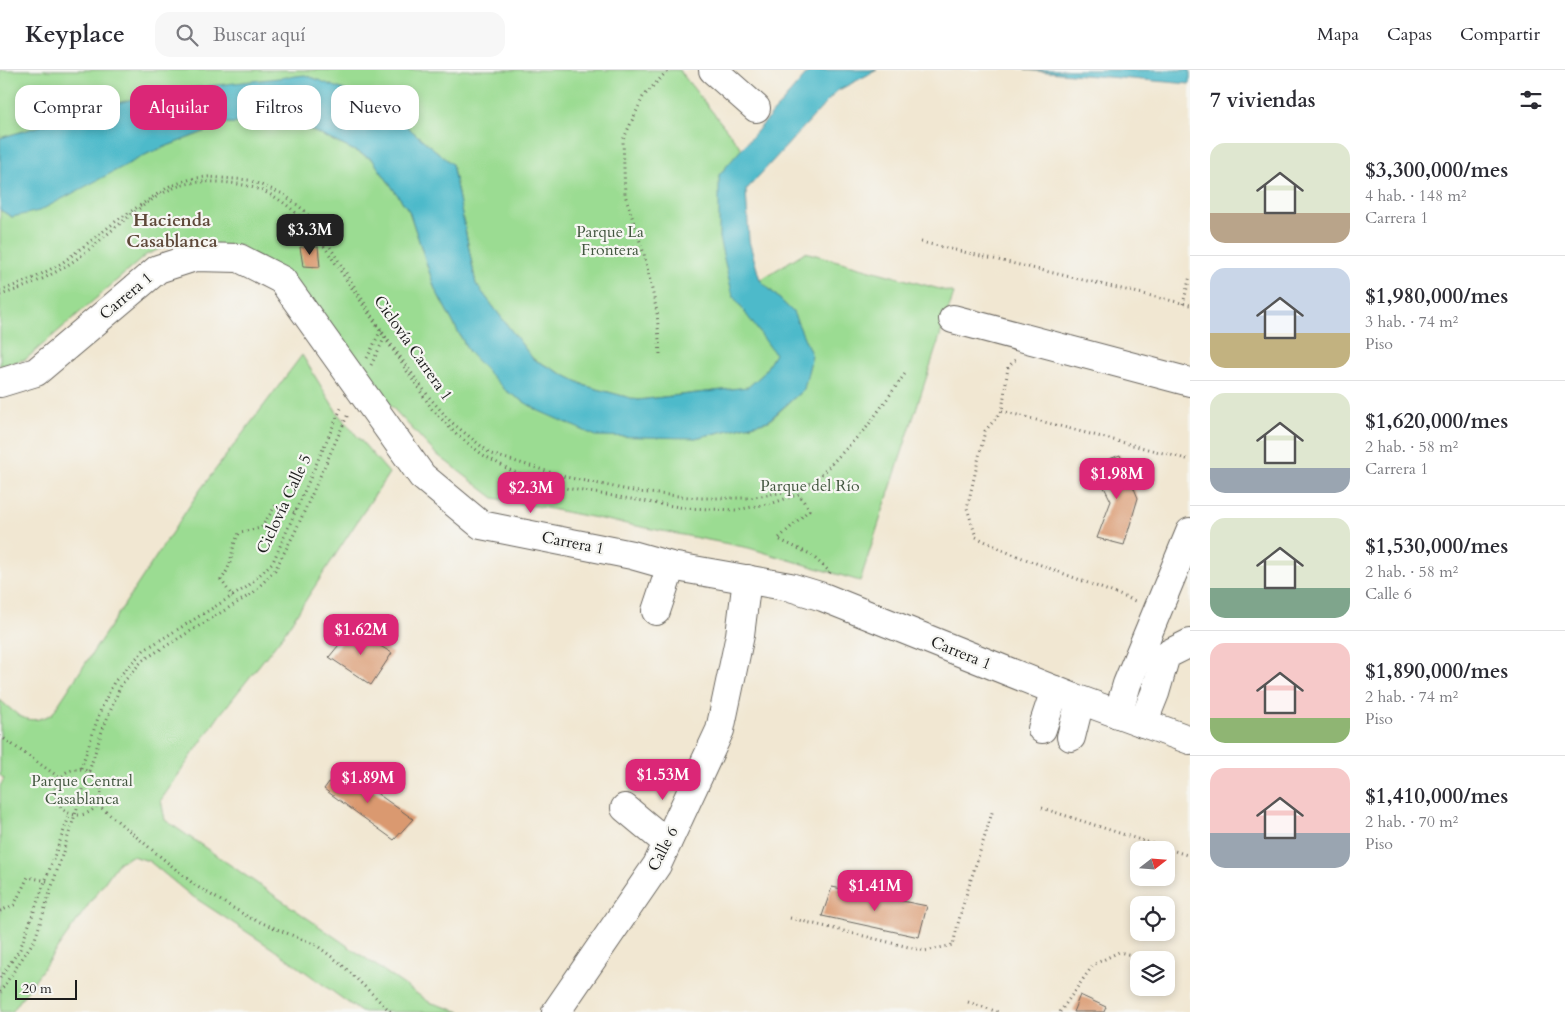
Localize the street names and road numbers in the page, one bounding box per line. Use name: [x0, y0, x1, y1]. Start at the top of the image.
street label: Carrera 1: [95, 267, 157, 325]
street label: Ciclovía Carrera 1: [368, 291, 458, 405]
street label: Ciclovía Calle 5: [251, 451, 317, 557]
street label: Carrera 1: [540, 526, 606, 560]
street label: Carrera 1: [928, 631, 994, 675]
street label: Calle 6: [643, 823, 683, 875]

